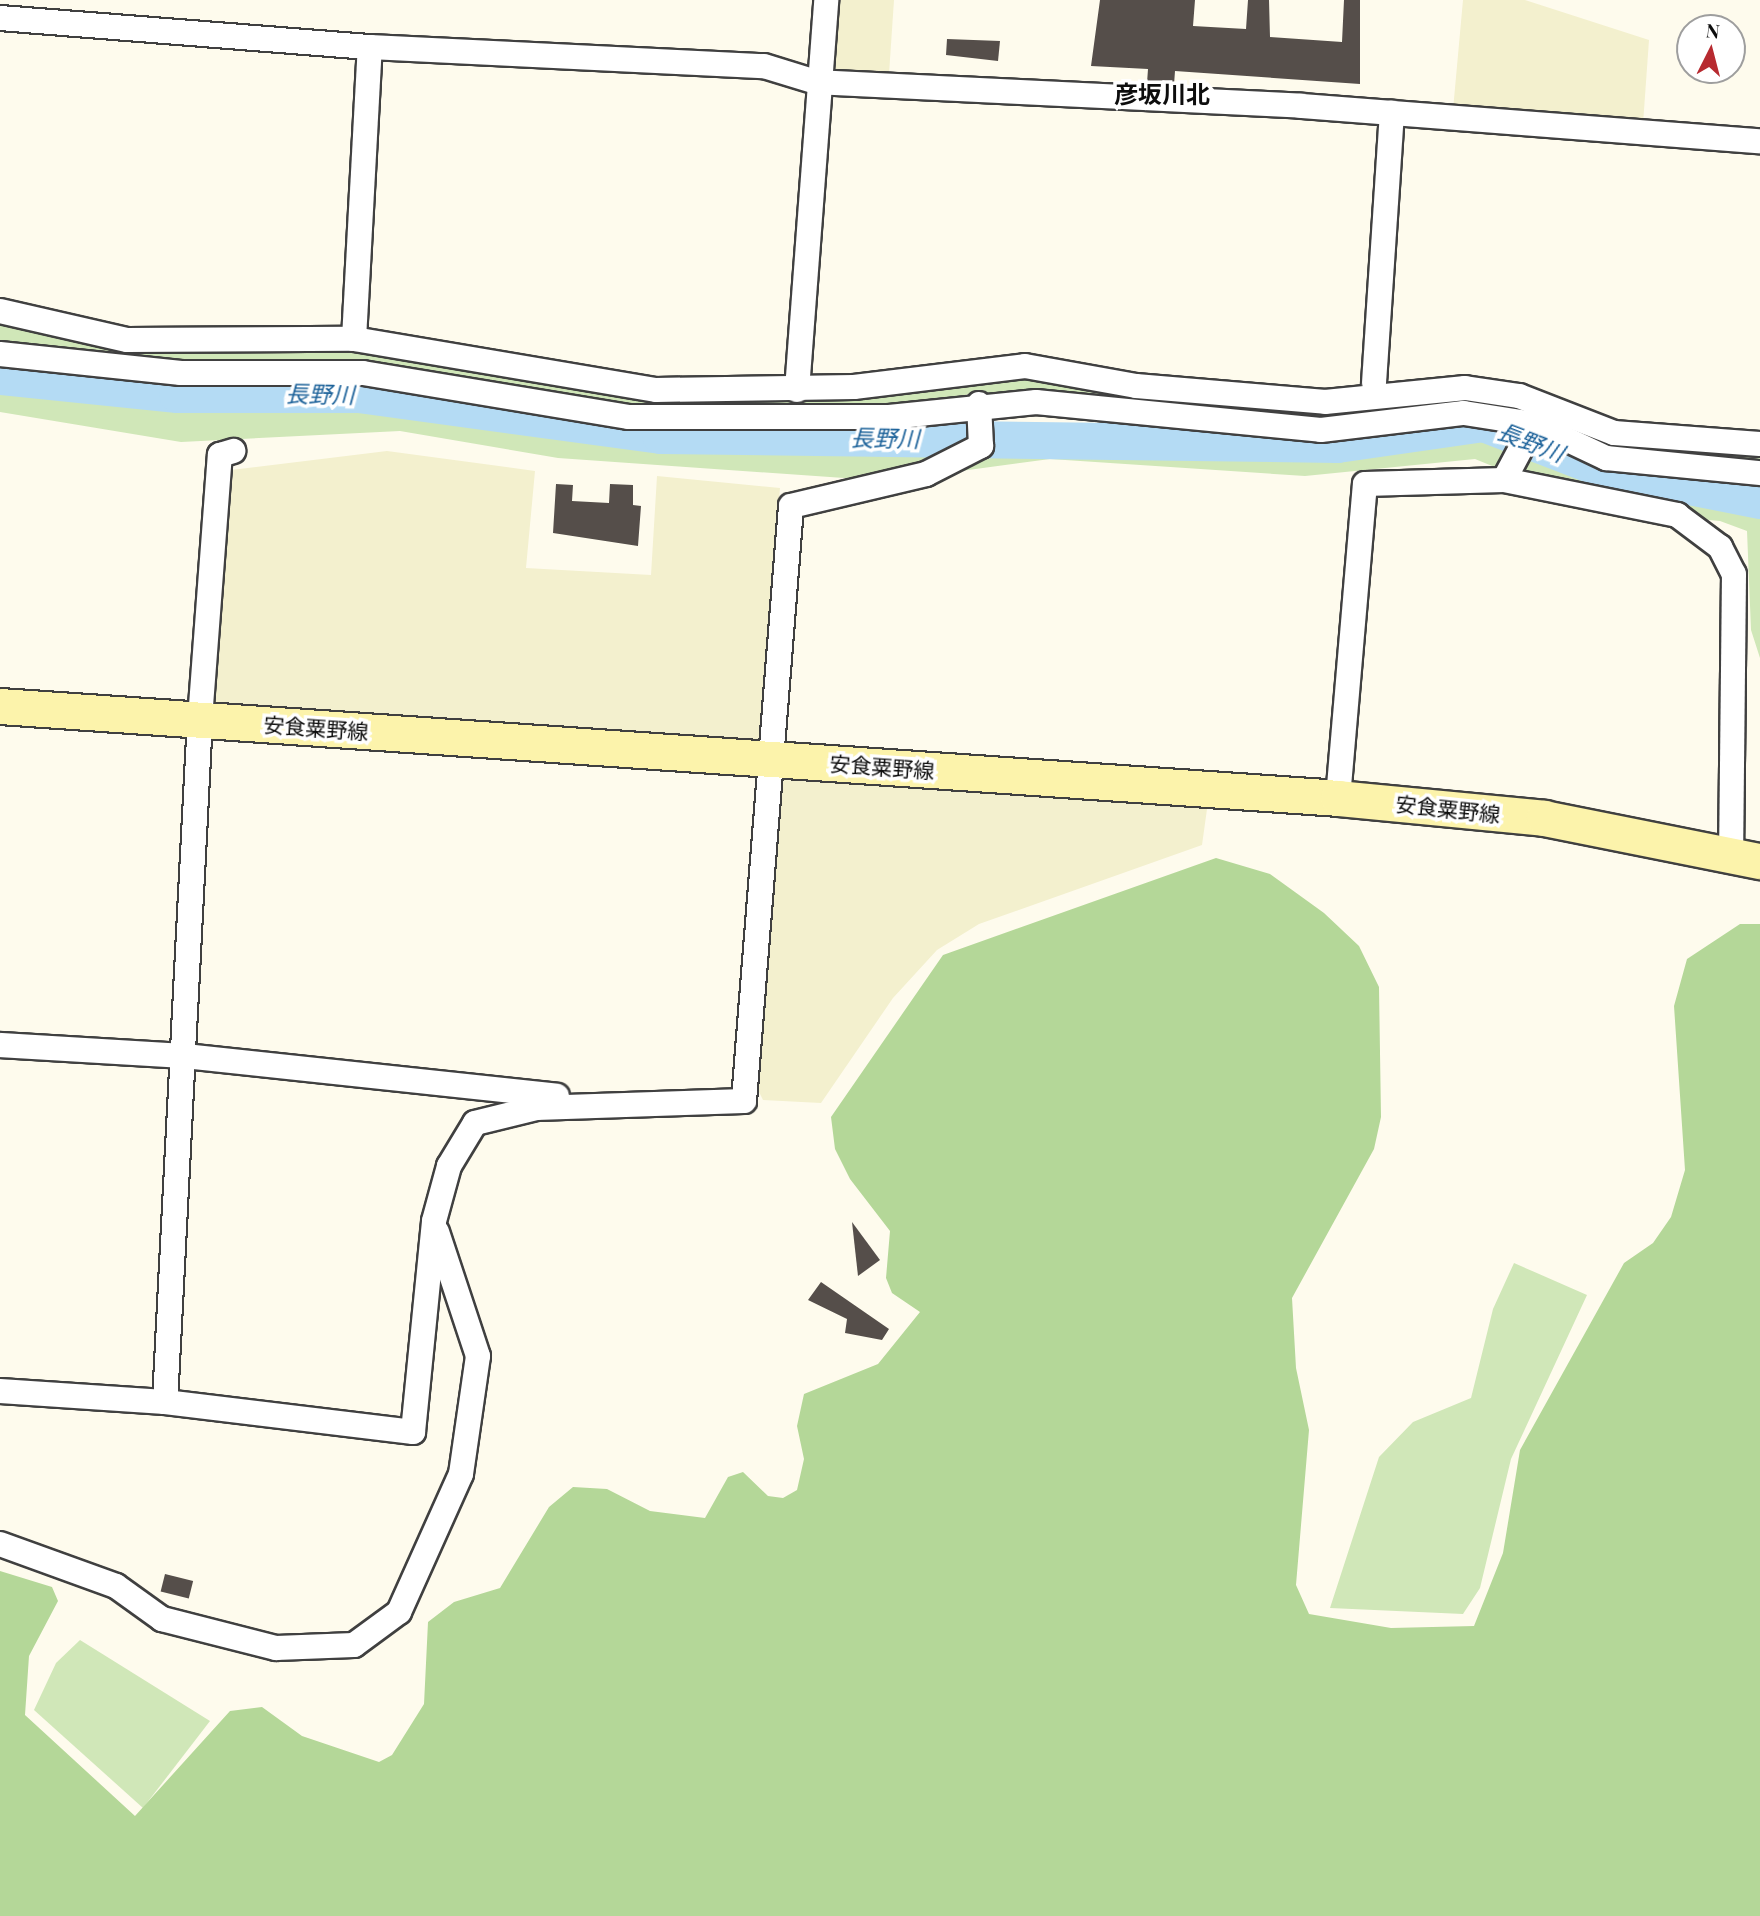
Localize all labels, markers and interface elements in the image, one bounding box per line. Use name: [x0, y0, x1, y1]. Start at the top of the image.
north arrow: [1676, 14, 1746, 84]
text: N: [1705, 16, 1721, 44]
district label: 彦坂川北: [1114, 80, 1210, 108]
water label: 長野川: [285, 380, 355, 408]
water label: 長野川: [1494, 417, 1568, 467]
water label: 長野川: [850, 424, 920, 452]
street label: 安食粟野線: [263, 711, 369, 743]
street label: 安食粟野線: [829, 750, 935, 782]
street label: 安食粟野線: [1394, 790, 1502, 826]

